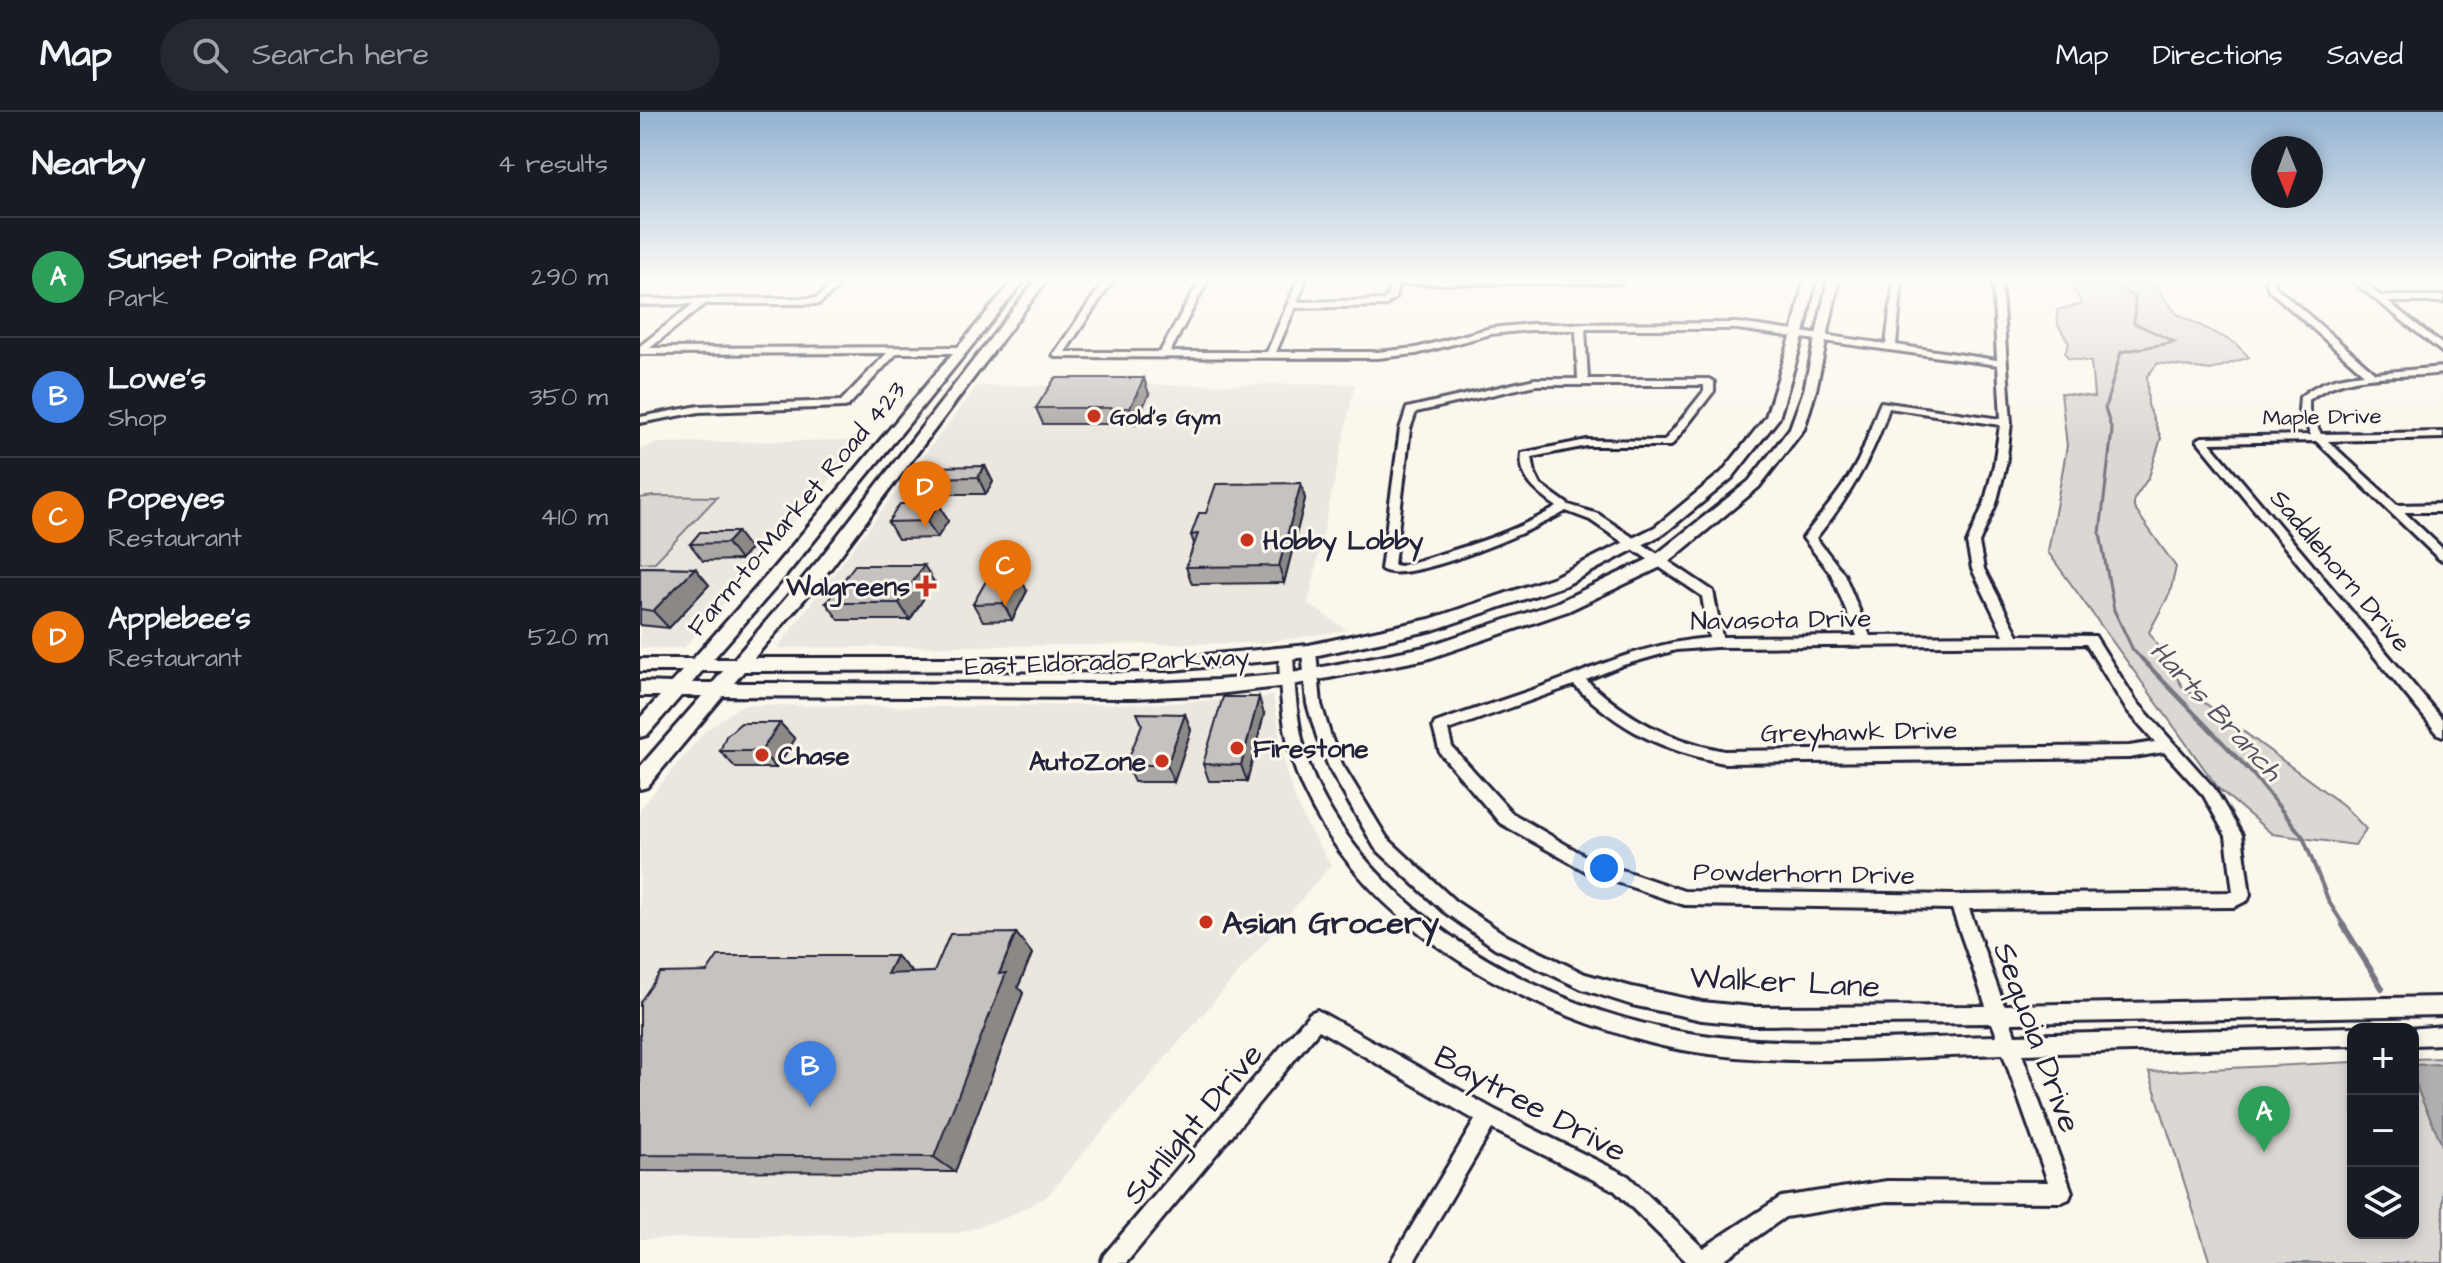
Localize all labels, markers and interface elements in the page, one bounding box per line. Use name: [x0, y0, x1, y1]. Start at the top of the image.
search box: [160, 19, 720, 91]
text: Map: [40, 29, 112, 81]
icon: search: [188, 33, 232, 77]
text: Search here: [252, 34, 429, 76]
text: Map: [2056, 36, 2109, 75]
text: Directions: [2153, 36, 2283, 75]
text: Saved: [2327, 36, 2403, 75]
north arrow: [2251, 136, 2323, 208]
text: Nearby: [32, 140, 146, 188]
text: 4 results: [498, 146, 608, 182]
text: Sunset Pointe Park: [108, 238, 378, 280]
text: A: [50, 259, 66, 295]
text: 290 m: [531, 259, 608, 295]
text: Park: [108, 280, 168, 316]
text: Lowe's: [108, 358, 206, 400]
street label: Farm-to-Market Road 423: [679, 373, 914, 644]
text: B: [49, 379, 67, 415]
text: 350 m: [529, 379, 608, 415]
text: Shop: [108, 400, 167, 436]
street label: Maple Drive: [2262, 401, 2382, 434]
place label: Gold's Gym: [1110, 402, 1221, 435]
marker: Gold's Gym: [1085, 407, 1103, 425]
pin: D: [899, 461, 951, 527]
text: Popeyes: [108, 478, 225, 520]
street label: Saddlehorn Drive: [2261, 481, 2419, 660]
text: C: [49, 499, 67, 535]
text: 410 m: [540, 499, 608, 535]
text: Restaurant: [108, 520, 242, 556]
place label: Hobby Lobby: [1263, 523, 1424, 562]
marker: Hobby Lobby: [1238, 531, 1256, 549]
pin: C: [979, 540, 1031, 606]
place label: Walgreens: [785, 569, 910, 608]
marker: Walgreens: [917, 577, 935, 595]
text: Applebee's: [108, 598, 251, 640]
street label: Navasota Drive: [1690, 600, 1872, 640]
text: D: [50, 619, 66, 655]
text: 520 m: [528, 619, 608, 655]
water label: Harts Branch: [2141, 632, 2292, 790]
street label: East Eldorado Parkway: [964, 639, 1250, 687]
text: Restaurant: [108, 640, 242, 676]
street label: Greyhawk Drive: [1760, 712, 1958, 754]
place label: Firestone: [1253, 731, 1369, 767]
place label: Chase: [778, 738, 850, 774]
marker: Firestone: [1228, 739, 1246, 757]
place label: AutoZone: [1029, 744, 1146, 780]
marker: Chase: [753, 746, 771, 764]
marker: AutoZone: [1153, 752, 1171, 770]
your location: [1584, 848, 1624, 888]
street label: Powderhorn Drive: [1693, 854, 1915, 894]
place label: Asian Grocery: [1222, 901, 1440, 947]
marker: Asian Grocery: [1197, 913, 1215, 931]
street label: Sequoia Drive: [1981, 936, 2092, 1139]
street label: Walker Lane: [1689, 955, 1881, 1010]
map controls: [2347, 1023, 2419, 1239]
button: +: [2347, 1023, 2419, 1095]
street label: Sunlight Drive: [1112, 1034, 1274, 1214]
street label: Baytree Drive: [1426, 1035, 1634, 1174]
pin: B: [784, 1041, 836, 1107]
pin: A: [2238, 1086, 2290, 1152]
button: −: [2347, 1095, 2419, 1167]
button: layers: [2347, 1167, 2419, 1239]

